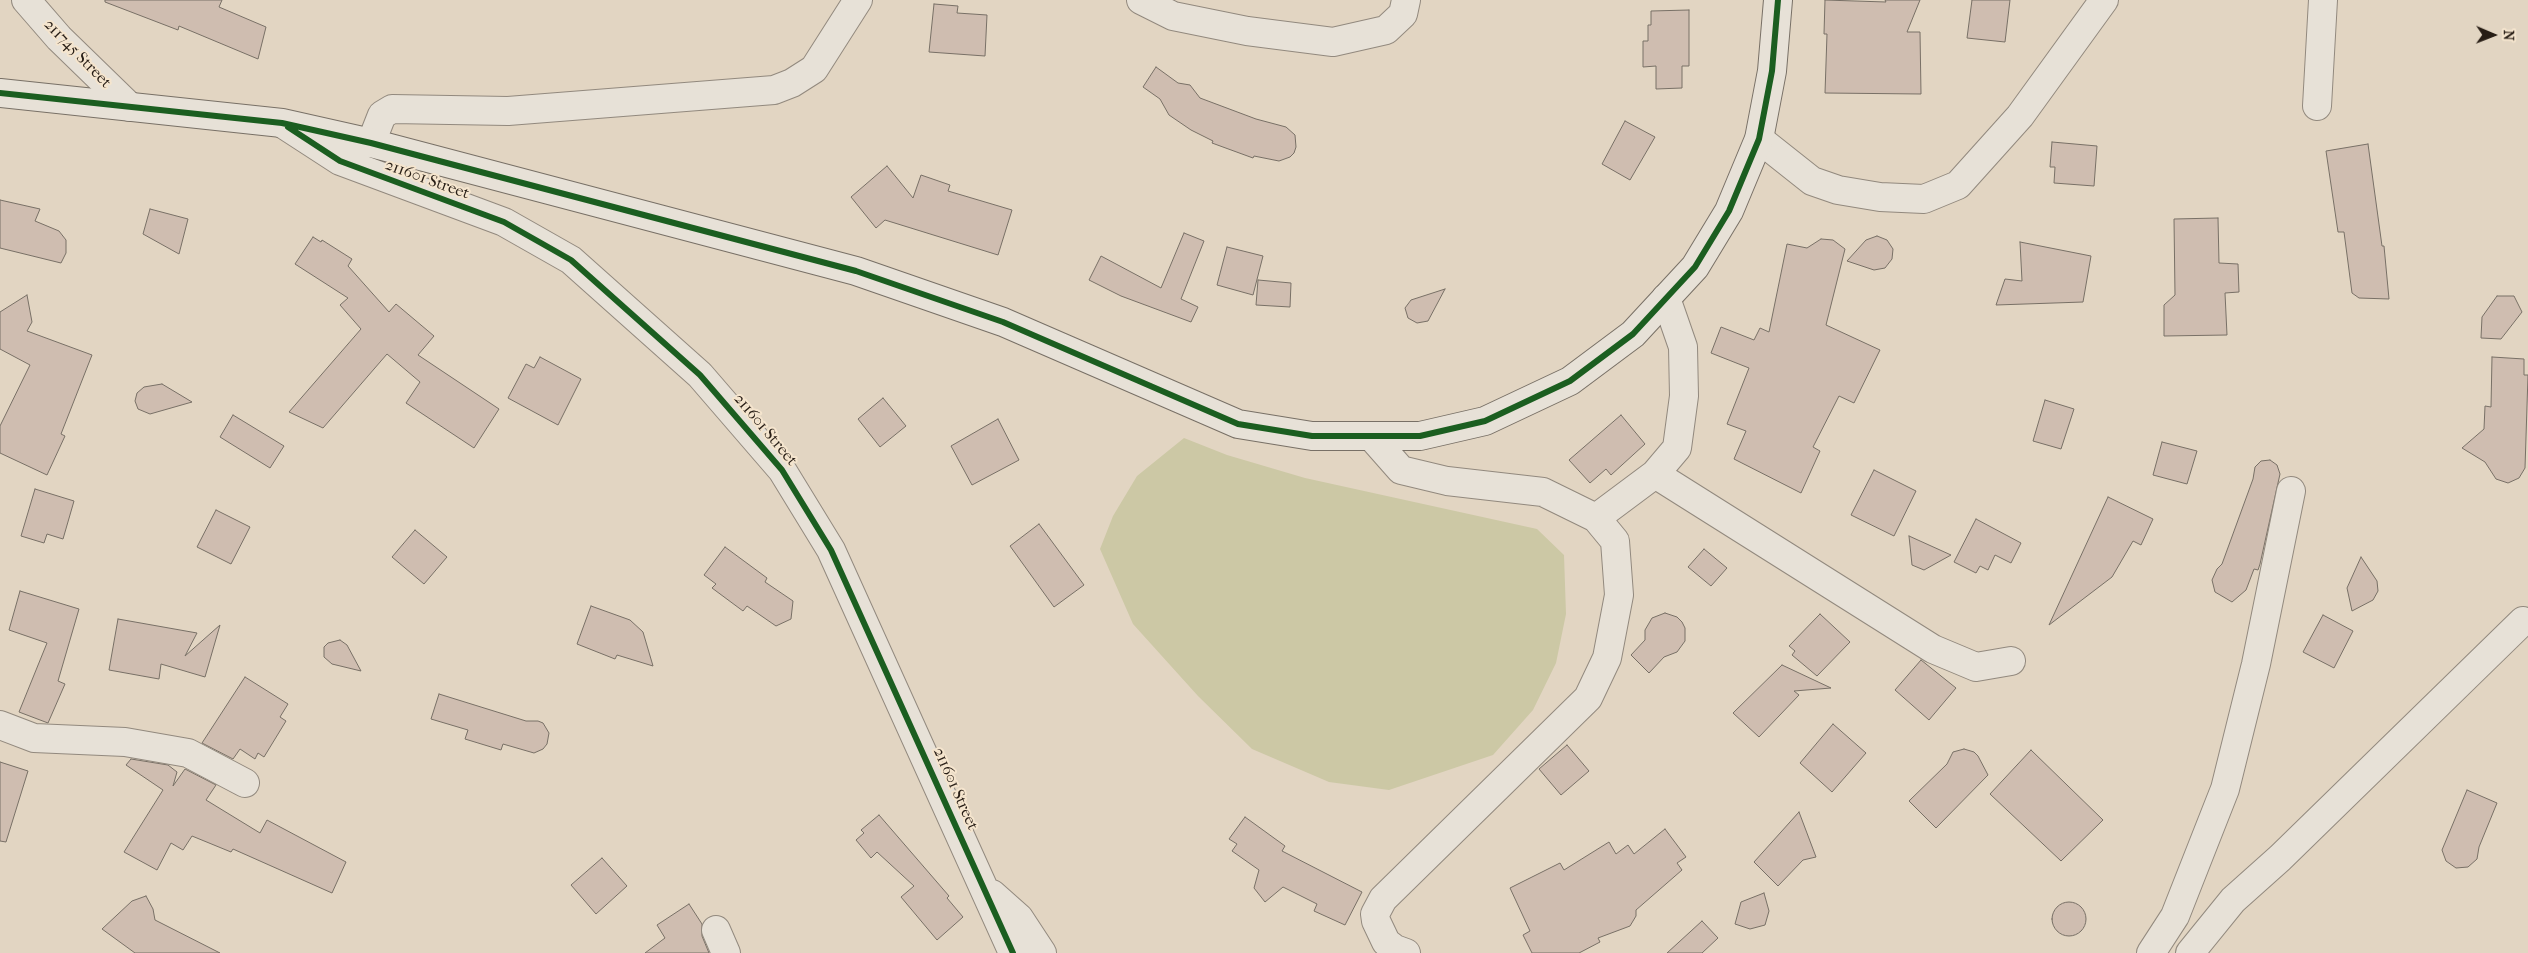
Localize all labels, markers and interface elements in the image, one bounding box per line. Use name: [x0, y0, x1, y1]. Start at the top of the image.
north arrow: [2468, 10, 2518, 60]
street label: 211745 Street: [39, 15, 115, 93]
text: N: [2500, 30, 2517, 41]
street label: 211601 Street: [382, 156, 472, 204]
street label: 211601 Street: [729, 390, 801, 470]
street label: 211601 Street: [928, 745, 982, 833]

